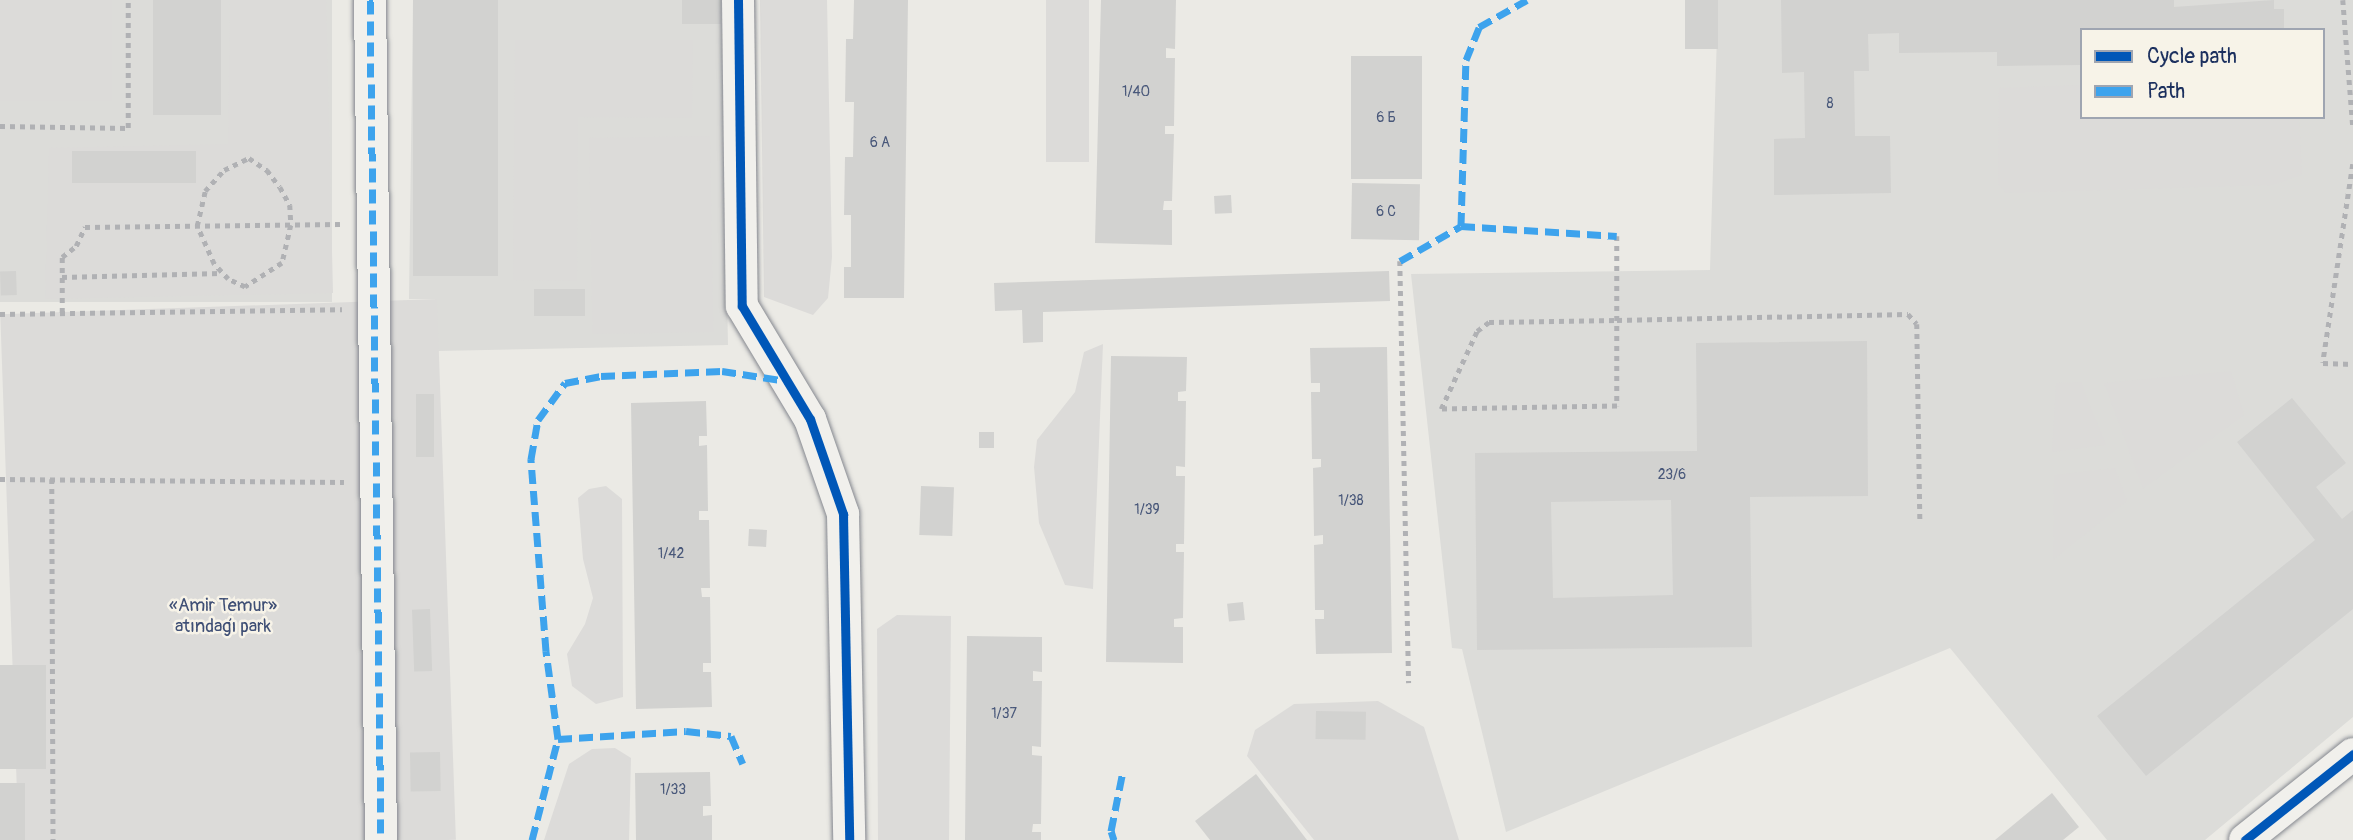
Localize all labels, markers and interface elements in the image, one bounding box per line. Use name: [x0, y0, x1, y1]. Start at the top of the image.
legend: [2080, 28, 2325, 119]
text: Cycle path: [2147, 43, 2237, 70]
text: Path: [2147, 78, 2185, 105]
house number: 1/40: [1122, 84, 1150, 100]
house number: 8: [1826, 96, 1834, 112]
house number: 6 Б: [1376, 110, 1396, 126]
house number: 6 А: [870, 135, 890, 151]
house number: 6 С: [1376, 204, 1396, 220]
house number: 23/6: [1658, 467, 1686, 483]
house number: 1/38: [1338, 493, 1364, 509]
house number: 1/39: [1134, 502, 1160, 518]
house number: 1/42: [658, 546, 684, 562]
park label: «Amir Temur» atındaǵı park: [169, 596, 277, 638]
house number: 1/37: [991, 706, 1017, 722]
house number: 1/33: [660, 782, 686, 798]

